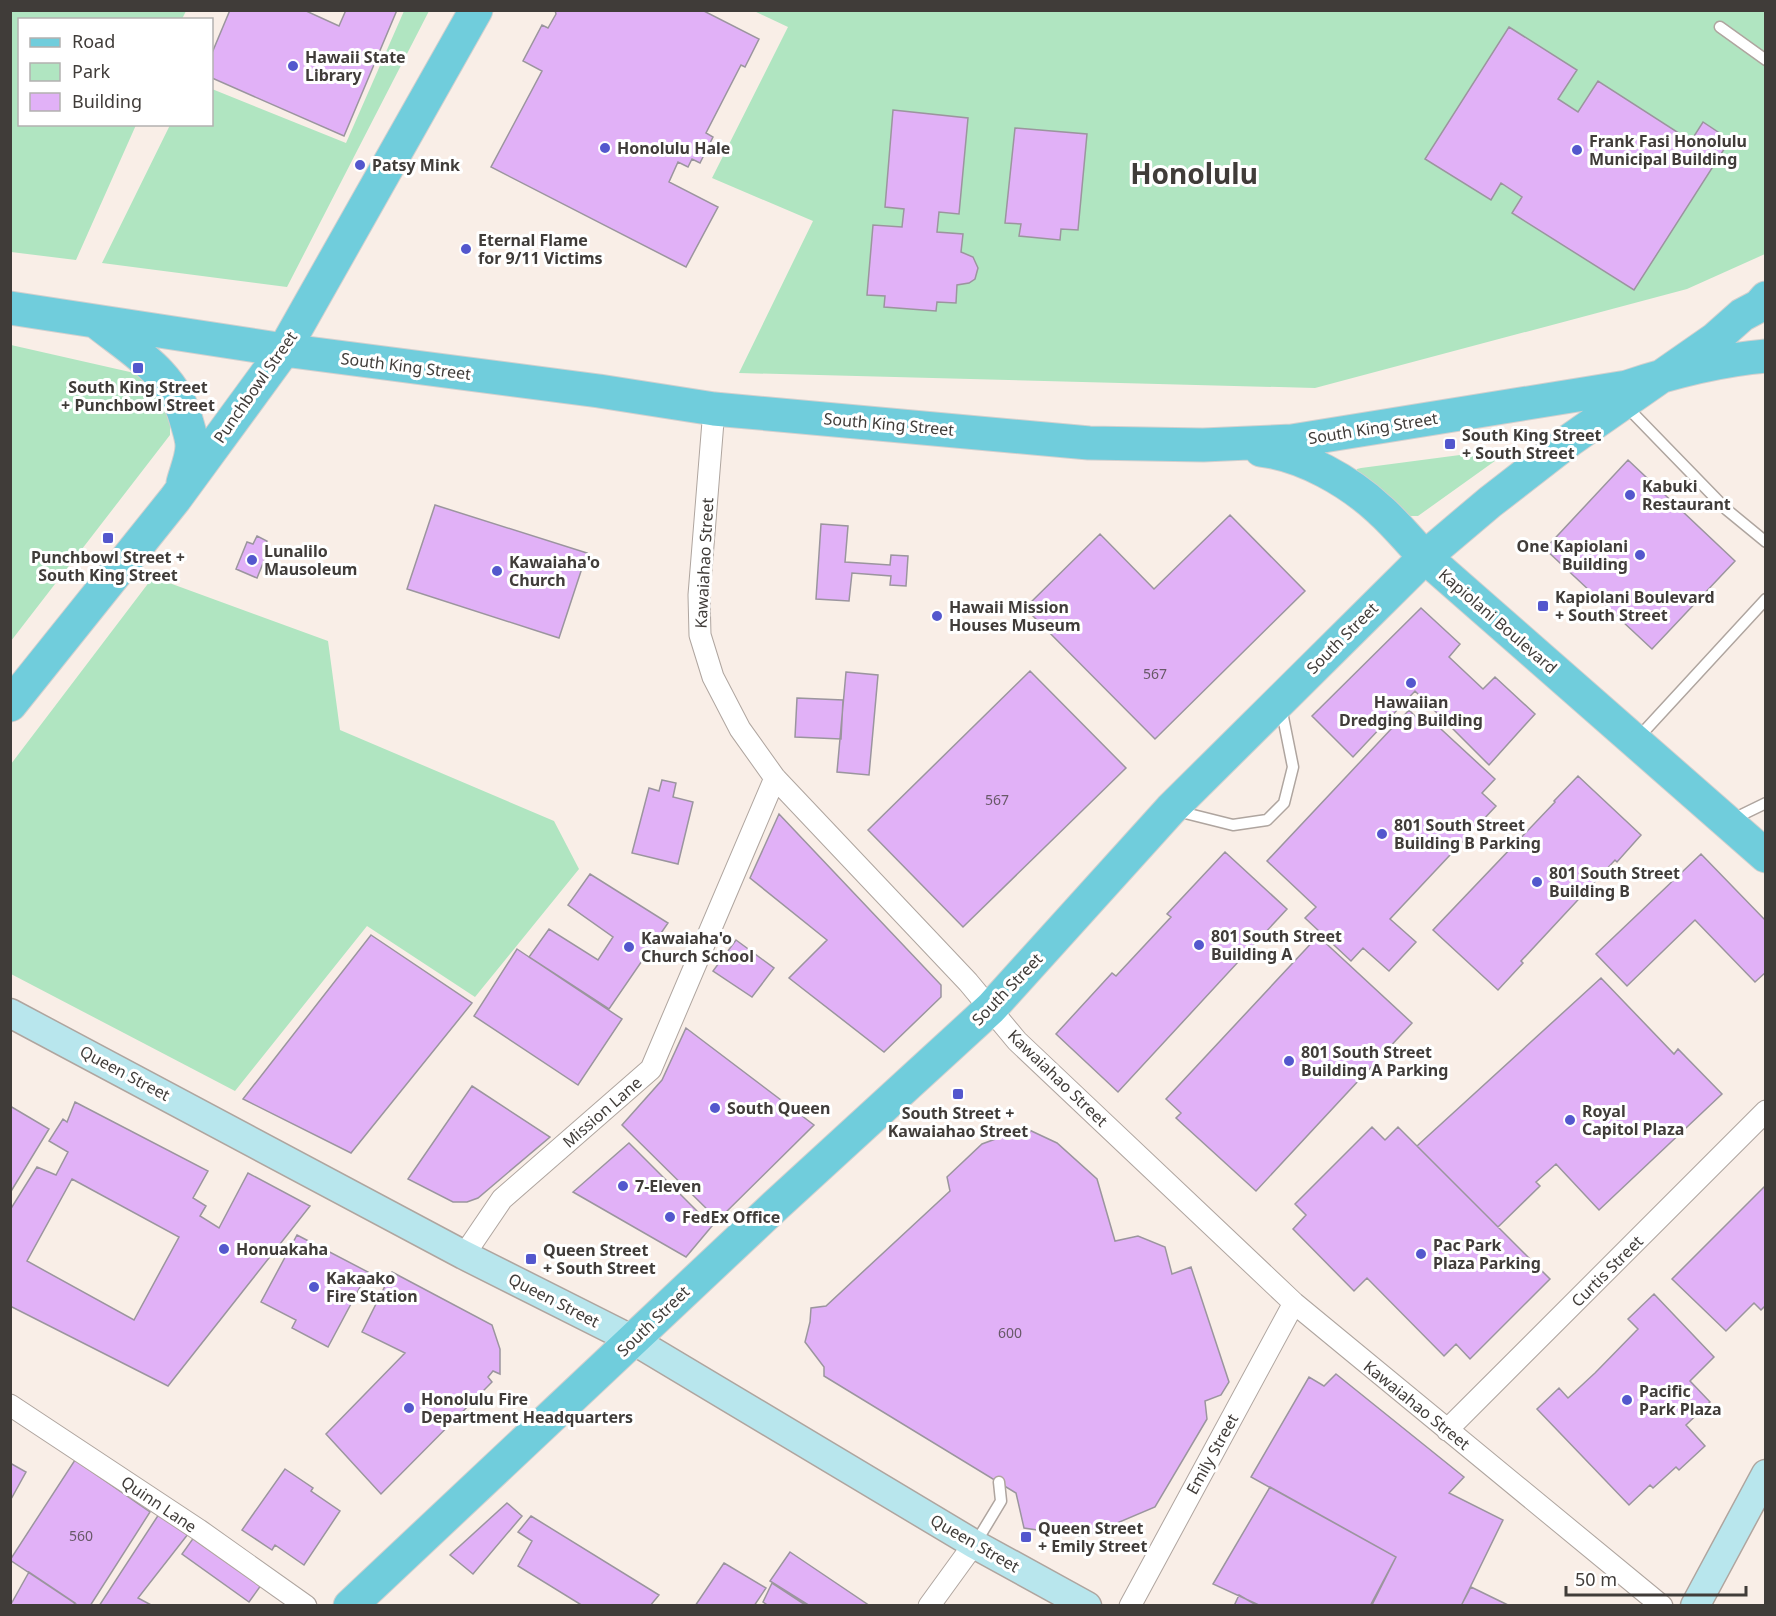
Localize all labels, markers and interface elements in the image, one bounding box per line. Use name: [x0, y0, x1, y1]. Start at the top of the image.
legend: [18, 18, 213, 126]
text: Road: [72, 29, 115, 53]
place label: Hawaii State Library: [305, 46, 406, 86]
text: Park: [72, 59, 110, 83]
marker: Hawaii State Library: [286, 59, 300, 73]
text: Building: [72, 89, 142, 113]
place label: Frank Fasi Honolulu Municipal Building: [1589, 130, 1747, 170]
place label: Honolulu Hale: [617, 137, 730, 159]
marker: Honolulu Hale: [598, 141, 612, 155]
marker: Frank Fasi Honolulu Municipal Building: [1570, 143, 1584, 157]
place label: Patsy Mink: [372, 154, 460, 176]
district label: Honolulu: [1130, 154, 1258, 192]
marker: Patsy Mink: [353, 158, 367, 172]
place label: Eternal Flame for 9/11 Victims: [478, 229, 603, 269]
marker: Eternal Flame for 9/11 Victims: [459, 242, 473, 256]
street label: Punchbowl Street: [208, 327, 302, 447]
street label: South King Street: [340, 347, 472, 385]
marker: South King Street + Punchbowl Street: [131, 361, 145, 375]
place label: South King Street + Punchbowl Street: [61, 376, 215, 416]
street label: South King Street: [823, 407, 955, 441]
street label: South King Street: [1307, 407, 1440, 449]
place label: South King Street + South Street: [1462, 424, 1601, 464]
marker: South King Street + South Street: [1443, 437, 1457, 451]
place label: Kabuki Restaurant: [1642, 475, 1731, 515]
marker: Kabuki Restaurant: [1623, 488, 1637, 502]
street label: Kawaiahao Street: [690, 497, 718, 629]
marker: Punchbowl Street + South King Street: [101, 531, 115, 545]
place label: One Kapiolani Building: [1517, 535, 1628, 575]
place label: Lunalilo Mausoleum: [264, 540, 357, 580]
place label: Punchbowl Street + South King Street: [31, 546, 185, 586]
marker: One Kapiolani Building: [1633, 548, 1647, 562]
place label: Kawaiaha'o Church: [509, 551, 600, 591]
marker: Lunalilo Mausoleum: [245, 553, 259, 567]
marker: Kawaiaha'o Church: [490, 564, 504, 578]
street label: Kapiolani Boulevard: [1434, 564, 1562, 678]
place label: Kapiolani Boulevard + South Street: [1555, 586, 1715, 626]
place label: Hawaii Mission Houses Museum: [949, 596, 1081, 636]
street label: South Street: [1301, 597, 1383, 679]
marker: Kapiolani Boulevard + South Street: [1536, 599, 1550, 613]
marker: Hawaii Mission Houses Museum: [930, 609, 944, 623]
house number: 567: [1143, 664, 1167, 683]
marker: Hawaiian Dredging Building: [1404, 676, 1418, 690]
place label: Hawaiian Dredging Building: [1339, 691, 1483, 731]
house number: 567: [985, 790, 1009, 809]
place label: 801 South Street Building B Parking: [1394, 814, 1541, 854]
marker: 801 South Street Building B Parking: [1375, 827, 1389, 841]
place label: 801 South Street Building B: [1549, 862, 1680, 902]
marker: 801 South Street Building B: [1530, 875, 1544, 889]
place label: 801 South Street Building A: [1211, 925, 1342, 965]
place label: Kawaiaha'o Church School: [641, 927, 754, 967]
marker: 801 South Street Building A: [1192, 938, 1206, 952]
marker: Kawaiaha'o Church School: [622, 940, 636, 954]
street label: South Street: [967, 948, 1047, 1030]
street label: Kawaiahao Street: [1003, 1025, 1113, 1132]
street label: Queen Street: [76, 1040, 174, 1106]
place label: 801 South Street Building A Parking: [1301, 1041, 1448, 1081]
marker: 801 South Street Building A Parking: [1282, 1054, 1296, 1068]
street label: Mission Lane: [558, 1072, 646, 1152]
marker: South Street + Kawaiahao Street: [951, 1087, 965, 1101]
place label: South Queen: [727, 1097, 830, 1119]
place label: Royal Capitol Plaza: [1582, 1100, 1684, 1140]
marker: South Queen: [708, 1101, 722, 1115]
place label: South Street + Kawaiahao Street: [888, 1102, 1028, 1142]
marker: Royal Capitol Plaza: [1563, 1113, 1577, 1127]
place label: 7-Eleven: [635, 1175, 701, 1197]
marker: 7-Eleven: [616, 1179, 630, 1193]
place label: FedEx Office: [682, 1206, 780, 1228]
marker: FedEx Office: [663, 1210, 677, 1224]
street label: Curtis Street: [1566, 1230, 1648, 1312]
place label: Pac Park Plaza Parking: [1433, 1234, 1541, 1274]
place label: Honuakaha: [236, 1238, 328, 1260]
place label: Queen Street + South Street: [543, 1239, 656, 1279]
marker: Honuakaha: [217, 1242, 231, 1256]
marker: Pac Park Plaza Parking: [1414, 1247, 1428, 1261]
marker: Queen Street + South Street: [524, 1252, 538, 1266]
place label: Kakaako Fire Station: [326, 1267, 418, 1307]
street label: Queen Street: [505, 1268, 603, 1332]
marker: Kakaako Fire Station: [307, 1280, 321, 1294]
street label: South Street: [612, 1281, 694, 1361]
house number: 600: [998, 1323, 1022, 1342]
street label: Kawaiahao Street: [1359, 1355, 1475, 1455]
place label: Pacific Park Plaza: [1639, 1380, 1722, 1420]
place label: Honolulu Fire Department Headquarters: [421, 1388, 633, 1428]
marker: Pacific Park Plaza: [1620, 1393, 1634, 1407]
marker: Honolulu Fire Department Headquarters: [402, 1401, 416, 1415]
street label: Emily Street: [1181, 1410, 1243, 1498]
street label: Quinn Lane: [117, 1471, 201, 1537]
street label: Queen Street: [927, 1509, 1024, 1577]
place label: Queen Street + Emily Street: [1038, 1517, 1147, 1557]
house number: 560: [69, 1526, 93, 1545]
marker: Queen Street + Emily Street: [1019, 1530, 1033, 1544]
scale bar: [1566, 1559, 1746, 1597]
text: 50 m: [1575, 1567, 1617, 1591]

